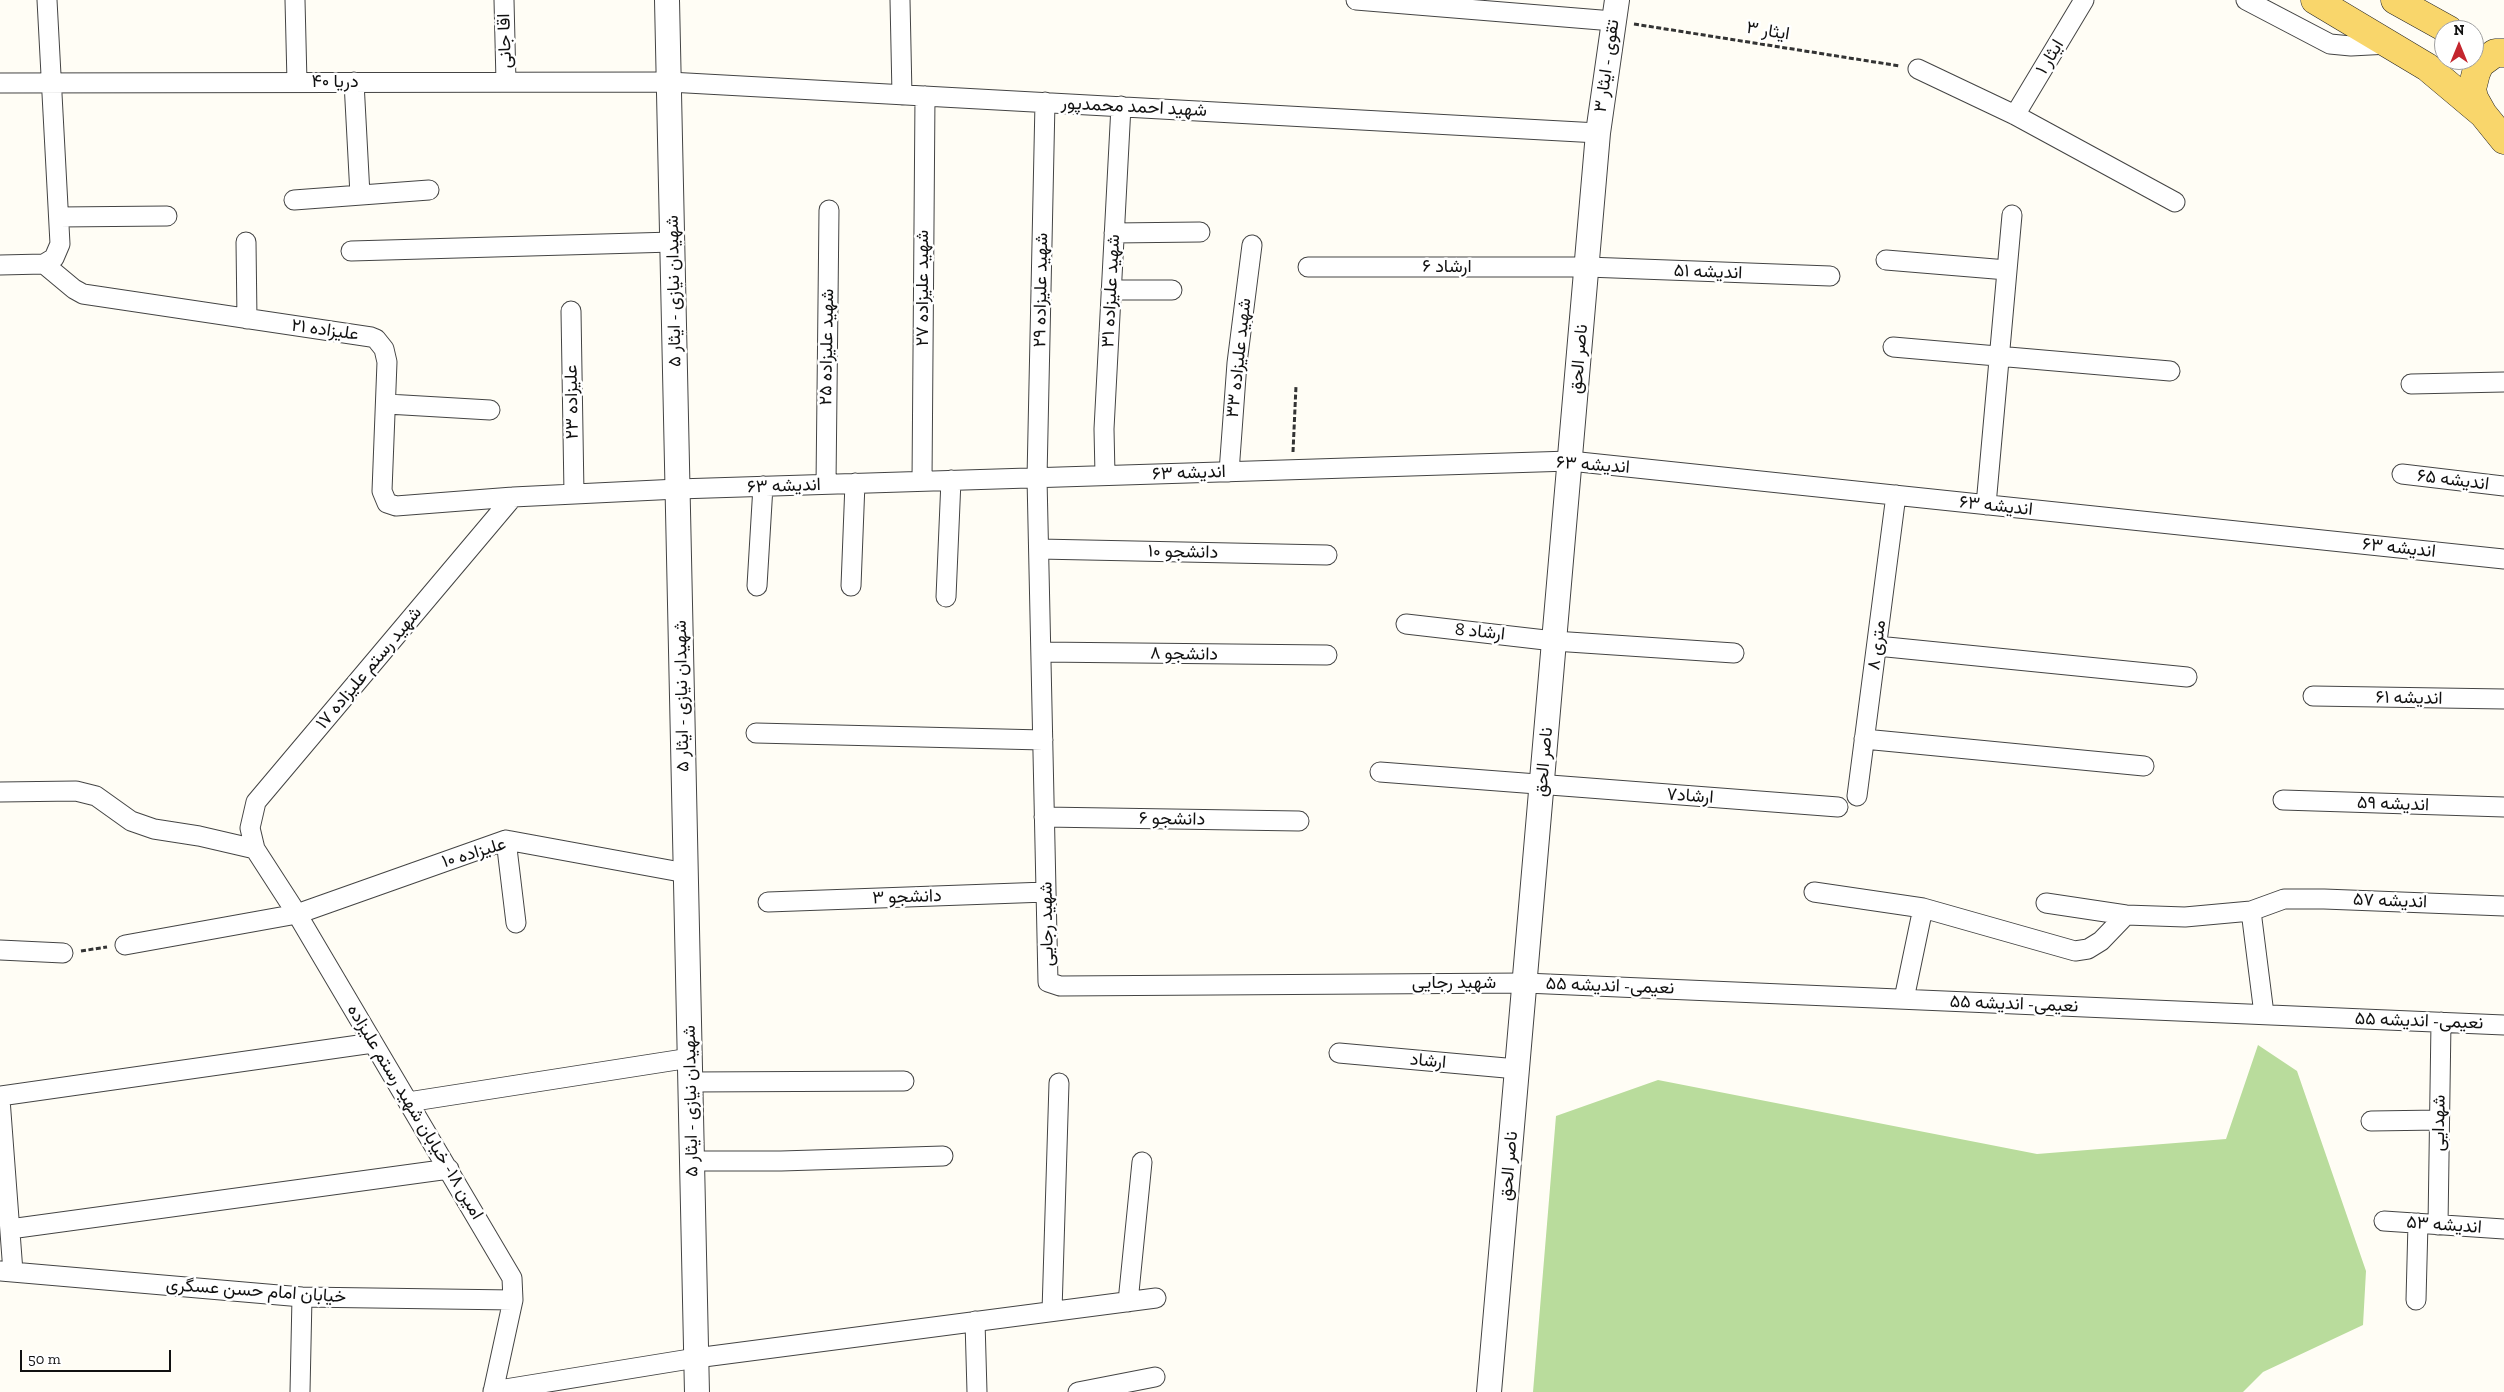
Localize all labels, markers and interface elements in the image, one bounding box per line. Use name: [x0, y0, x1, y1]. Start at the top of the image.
street label: اقا جانی: [493, 13, 517, 69]
street label: ایثار ۳: [1745, 17, 1791, 45]
street label: تقوی - ایثار ۳: [1590, 18, 1624, 114]
north arrow: [2434, 20, 2484, 70]
text: N: [2454, 22, 2464, 39]
street label: ایثار ۱: [2031, 36, 2069, 78]
street label: دریا ۴۰: [311, 71, 359, 93]
street label: شهید احمد محمدپور: [1061, 92, 1207, 122]
street label: شهیدان نیازی - ایثار ۵: [662, 215, 686, 367]
street label: شهید علیزاده ۲۷: [912, 230, 934, 346]
street label: شهید علیزاده ۲۹: [1029, 232, 1053, 348]
street label: شهید علیزاده ۳۱: [1097, 234, 1125, 348]
street label: ارشاد ۶: [1422, 256, 1472, 278]
street label: اندیشه ۵۱: [1673, 260, 1743, 284]
street label: شهید علیزاده ۲۵: [815, 289, 839, 405]
street label: شهید علیزاده ۳۳: [1222, 297, 1256, 419]
street label: علیزاده ۲۱: [290, 315, 360, 345]
street label: ناصر الحق: [1565, 323, 1593, 395]
street label: علیزاده ۲۳: [561, 365, 583, 439]
street label: اندیشه ۶۳: [1555, 452, 1631, 478]
street label: اندیشه ۶۳: [1152, 461, 1226, 485]
street label: اندیشه ۶۵: [2416, 465, 2490, 495]
street label: اندیشه ۶۳: [747, 474, 821, 498]
street label: اندیشه ۶۳: [1958, 491, 2034, 521]
street label: اندیشه ۶۳: [2361, 533, 2437, 563]
street label: دانشجو ۱۰: [1148, 541, 1218, 563]
street label: ۱۷ شهید رستم علیزاده: [311, 602, 427, 734]
street label: ارشاد 8: [1454, 619, 1506, 645]
street label: ۸ متری: [1863, 619, 1891, 671]
street label: شهیدان نیازی - ایثار ۵: [670, 620, 694, 772]
street label: دانشجو ۸: [1150, 643, 1218, 665]
street label: اندیشه ۶۱: [2375, 687, 2443, 709]
street label: ناصر الحق: [1530, 726, 1558, 798]
street label: ارشاد۷: [1666, 784, 1714, 808]
street label: اندیشه ۵۹: [2356, 792, 2430, 816]
street label: دانشجو ۶: [1139, 808, 1205, 830]
street label: علیزاده ۱۰: [439, 833, 509, 873]
street label: شهید رجایی: [1035, 882, 1059, 966]
street label: دانشجو ۳: [872, 885, 942, 909]
street label: اندیشه ۵۷: [2352, 889, 2428, 913]
street label: شهید رجایی: [1412, 972, 1496, 994]
street label: نعیمی- اندیشه ۵۵: [1545, 973, 1675, 999]
street label: نعیمی- اندیشه ۵۵: [1949, 991, 2079, 1017]
street label: امین ۱۸- خيابان شهيد رستم عليزاده: [342, 1001, 488, 1223]
street label: نعیمی- اندیشه ۵۵: [2354, 1008, 2484, 1034]
street label: شهیدان نیازی - ایثار ۵: [679, 1025, 703, 1177]
street label: ارشاد: [1409, 1049, 1447, 1073]
street label: شهدایی: [2428, 1094, 2450, 1152]
street label: ناصر الحق: [1495, 1130, 1523, 1202]
street label: اندیشه ۵۳: [2406, 1212, 2482, 1238]
street label: خیابان امام حسن عسگری: [165, 1274, 347, 1308]
scale bar: [22, 1340, 174, 1372]
text: 50 m: [28, 1350, 61, 1368]

